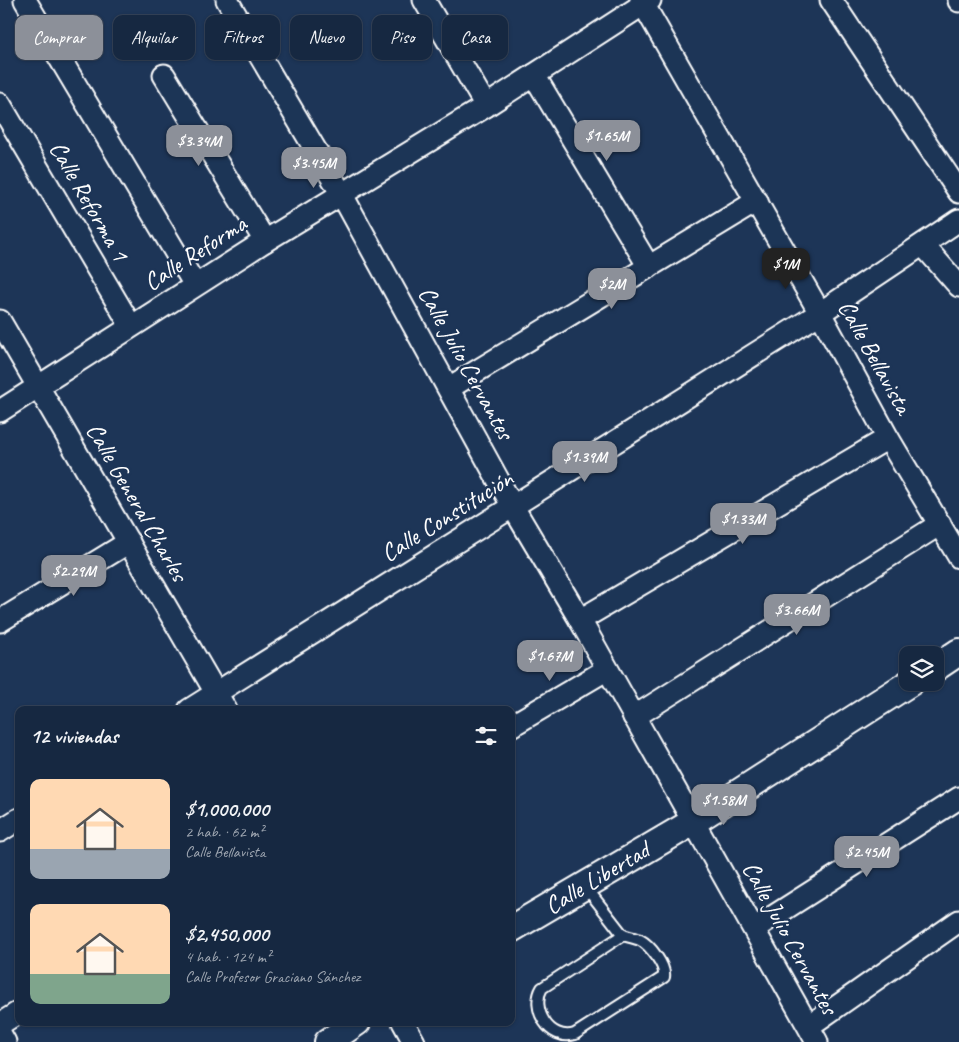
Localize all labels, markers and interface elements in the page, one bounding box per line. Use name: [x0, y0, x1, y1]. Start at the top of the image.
chip: Comprar: [15, 15, 103, 60]
chip: Alquilar: [113, 15, 195, 60]
chip: Filtros: [205, 15, 280, 60]
chip: Nuevo: [290, 15, 362, 60]
chip: Piso: [372, 15, 432, 60]
chip: Casa: [442, 15, 508, 60]
pin: $1.65M: [566, 120, 648, 162]
pin: $3.34M: [158, 124, 240, 167]
text: $1.65M: [585, 126, 629, 146]
text: $3.34M: [177, 131, 221, 151]
street label: Calle Reforma 1: [42, 135, 137, 268]
pin: $3.45M: [273, 146, 355, 189]
text: $3.45M: [292, 153, 336, 173]
street label: Calle Reforma: [137, 207, 254, 298]
pin: $1M: [762, 248, 810, 290]
text: $1M: [773, 254, 799, 274]
pin: $2M: [588, 268, 636, 310]
text: $2M: [599, 274, 625, 294]
street label: Calle Julio Cervantes: [411, 281, 523, 448]
street label: Calle Bellavista: [831, 294, 921, 422]
street label: Calle General Charles: [79, 417, 197, 589]
pin: $1.39M: [544, 440, 626, 483]
text: $1.39M: [563, 447, 607, 467]
street label: Calle Constitución: [375, 462, 520, 569]
pin: $1.33M: [702, 502, 784, 545]
text: $1.33M: [721, 509, 765, 529]
pin: $2.29M: [33, 554, 115, 597]
text: $2.29M: [52, 561, 96, 581]
pin: $3.66M: [756, 594, 838, 636]
text: $3.66M: [775, 600, 819, 620]
pin: $1.67M: [509, 640, 591, 682]
text: $1.67M: [528, 646, 572, 666]
map controls: [899, 646, 944, 691]
button: layers: [899, 646, 944, 691]
icon: filters: [472, 722, 500, 750]
text: 12 viviendas: [30, 723, 118, 749]
pin: $1.58M: [683, 784, 765, 826]
text: $1.58M: [702, 790, 746, 810]
text: $1,000,000: [185, 796, 269, 822]
icon: home: [70, 799, 130, 859]
text: 2 hab. · 62 m²: [185, 822, 264, 842]
street label: Calle Libertad: [539, 833, 658, 922]
pin: $2.45M: [826, 836, 908, 878]
text: Calle Bellavista: [185, 842, 265, 862]
text: $2.45M: [845, 842, 889, 862]
street label: Calle Julio Cervantes: [735, 856, 847, 1023]
text: $2,450,000: [185, 921, 269, 947]
icon: home: [70, 924, 130, 984]
text: 4 hab. · 124 m²: [185, 947, 271, 967]
text: Calle Profesor Graciano Sánchez: [185, 967, 360, 987]

